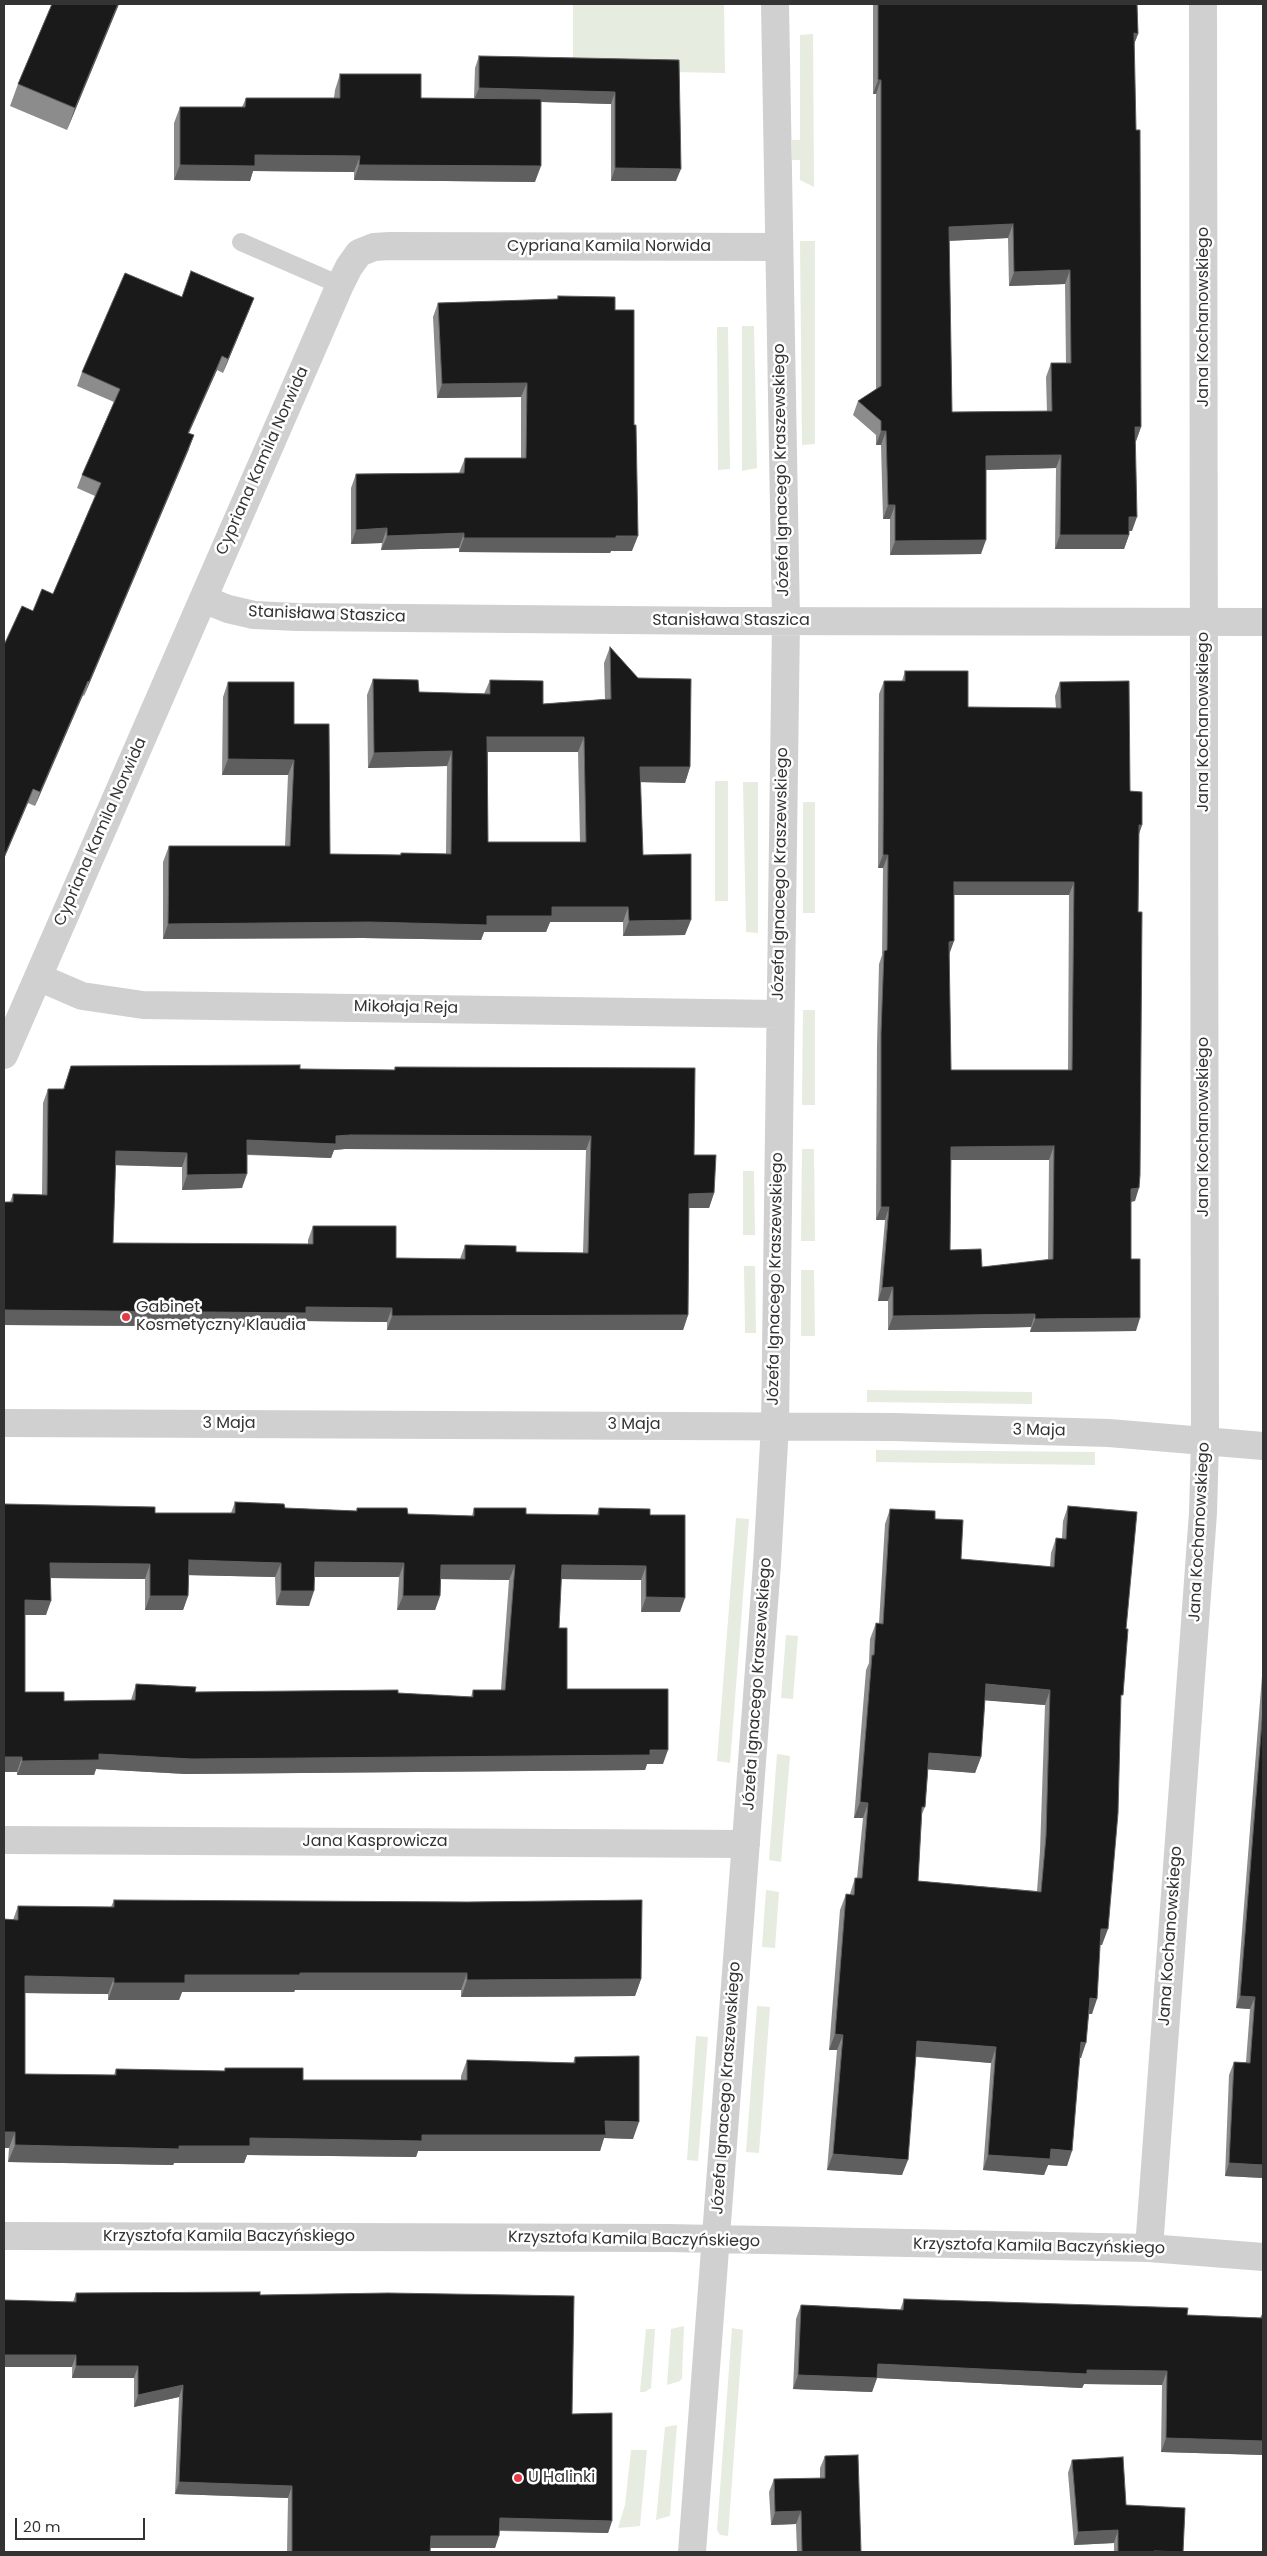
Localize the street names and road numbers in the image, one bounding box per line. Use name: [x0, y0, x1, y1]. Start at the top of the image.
street label: Jana Kochanowskiego: [1194, 227, 1214, 407]
street label: Cypriana Kamila Norwida: [507, 237, 711, 257]
street label: Józefa Ignacego Kraszewskiego: [770, 343, 794, 597]
street label: Cypriana Kamila Norwida: [213, 364, 313, 558]
street label: Stanisława Staszica: [248, 603, 406, 627]
street label: Stanisława Staszica: [652, 611, 810, 631]
street label: Jana Kochanowskiego: [1194, 632, 1214, 812]
street label: Cypriana Kamila Norwida: [51, 735, 151, 929]
street label: Józefa Ignacego Kraszewskiego: [769, 747, 793, 1001]
street label: Mikołaja Reja: [354, 997, 458, 1019]
street label: Jana Kochanowskiego: [1194, 1037, 1214, 1217]
street label: Józefa Ignacego Kraszewskiego: [764, 1152, 788, 1406]
street label: 3 Maja: [202, 1414, 256, 1434]
street label: 3 Maja: [607, 1415, 661, 1435]
street label: 3 Maja: [1012, 1421, 1066, 1441]
street label: Jana Kochanowskiego: [1186, 1441, 1214, 1623]
street label: Józefa Ignacego Kraszewskiego: [740, 1557, 776, 1811]
street label: Jana Kasprowicza: [302, 1832, 448, 1852]
street label: Jana Kochanowskiego: [1155, 1845, 1187, 2027]
street label: Józefa Ignacego Kraszewskiego: [709, 1961, 745, 2215]
street label: Krzysztofa Kamila Baczyńskiego: [103, 2227, 355, 2247]
street label: Krzysztofa Kamila Baczyńskiego: [508, 2228, 760, 2252]
street label: Krzysztofa Kamila Baczyńskiego: [913, 2235, 1165, 2259]

